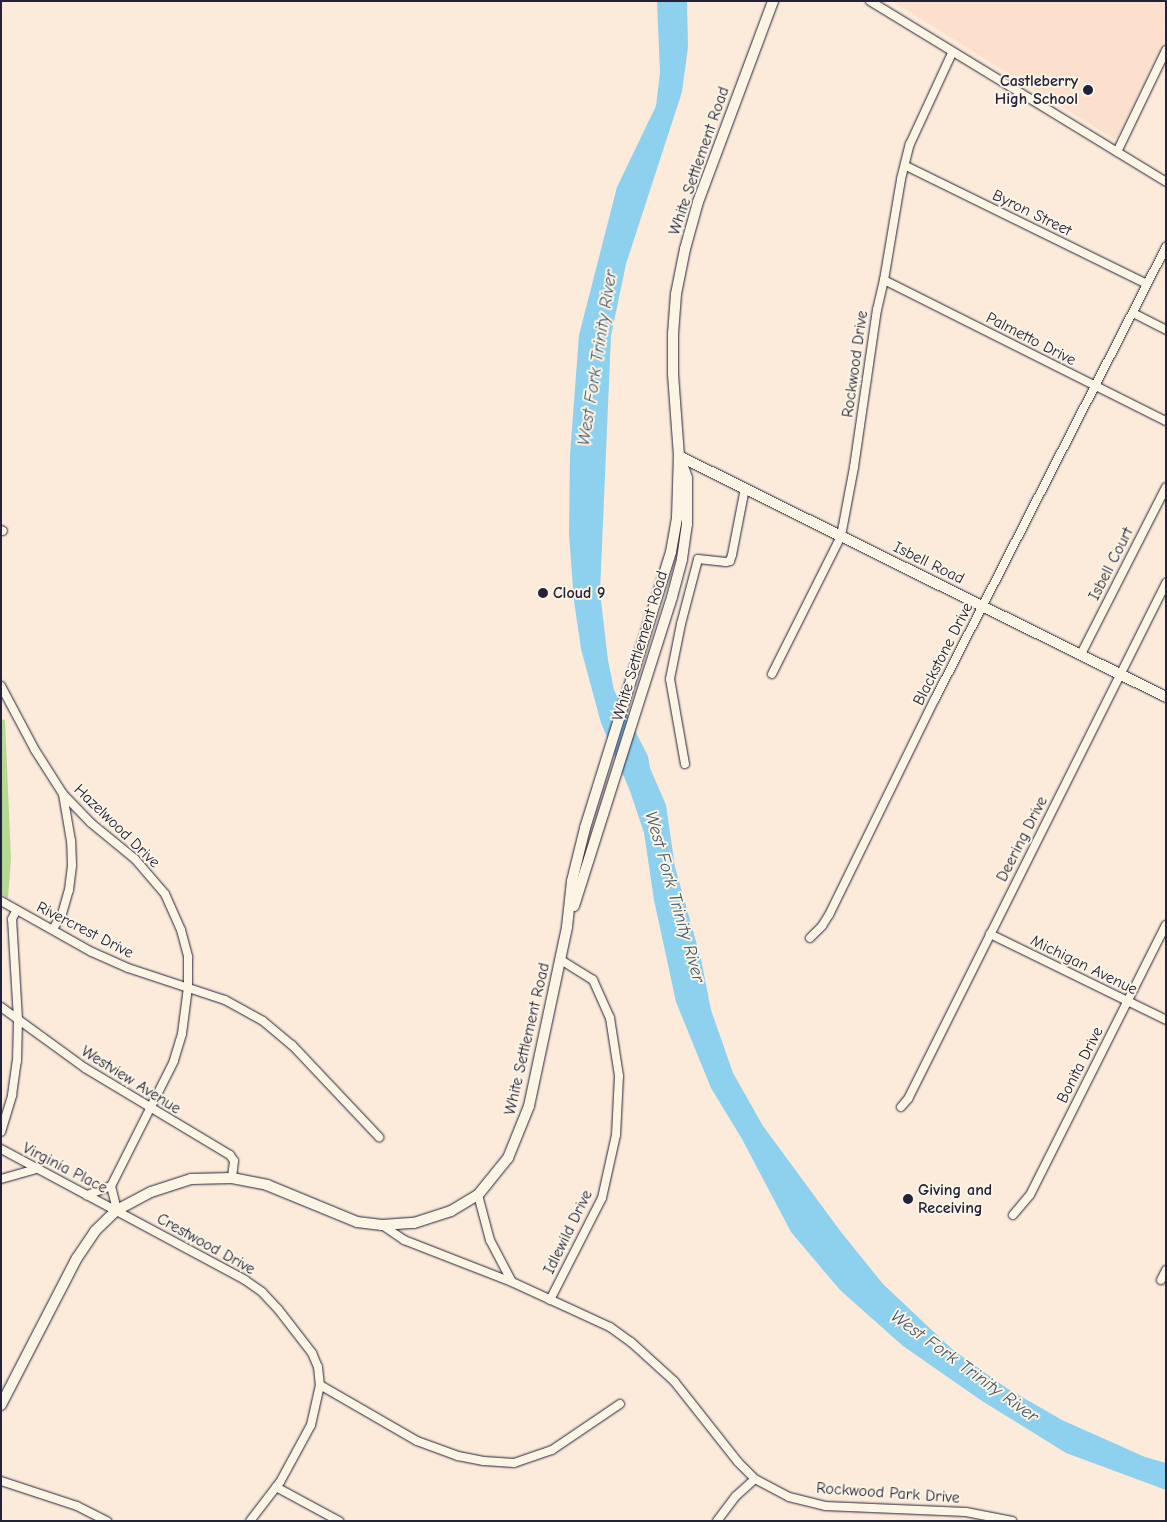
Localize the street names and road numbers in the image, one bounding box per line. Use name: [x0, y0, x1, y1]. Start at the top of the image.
street label: White Settlement Road: [665, 84, 733, 238]
street label: Byron Street: [989, 186, 1075, 240]
street label: Palmetto Drive: [983, 308, 1079, 370]
street label: Rockwood Drive: [838, 309, 872, 419]
street label: Isbell Court: [1084, 524, 1138, 604]
street label: Isbell Road: [890, 538, 968, 588]
street label: White Settlement Road: [608, 569, 672, 723]
street label: Blackstone Drive: [909, 599, 977, 709]
street label: Hazelwood Drive: [70, 780, 164, 872]
street label: Deering Drive: [992, 793, 1052, 885]
street label: Rivercrest Drive: [33, 897, 137, 963]
street label: Michigan Avenue: [1027, 931, 1141, 999]
street label: White Settlement Road: [500, 961, 554, 1117]
street label: Bonita Drive: [1053, 1024, 1107, 1106]
street label: Westview Avenue: [78, 1042, 184, 1118]
street label: Virginia Place: [19, 1138, 111, 1198]
street label: Idlewild Drive: [539, 1187, 597, 1277]
street label: Crestwood Drive: [153, 1209, 259, 1279]
street label: Rockwood Park Drive: [816, 1478, 960, 1508]

